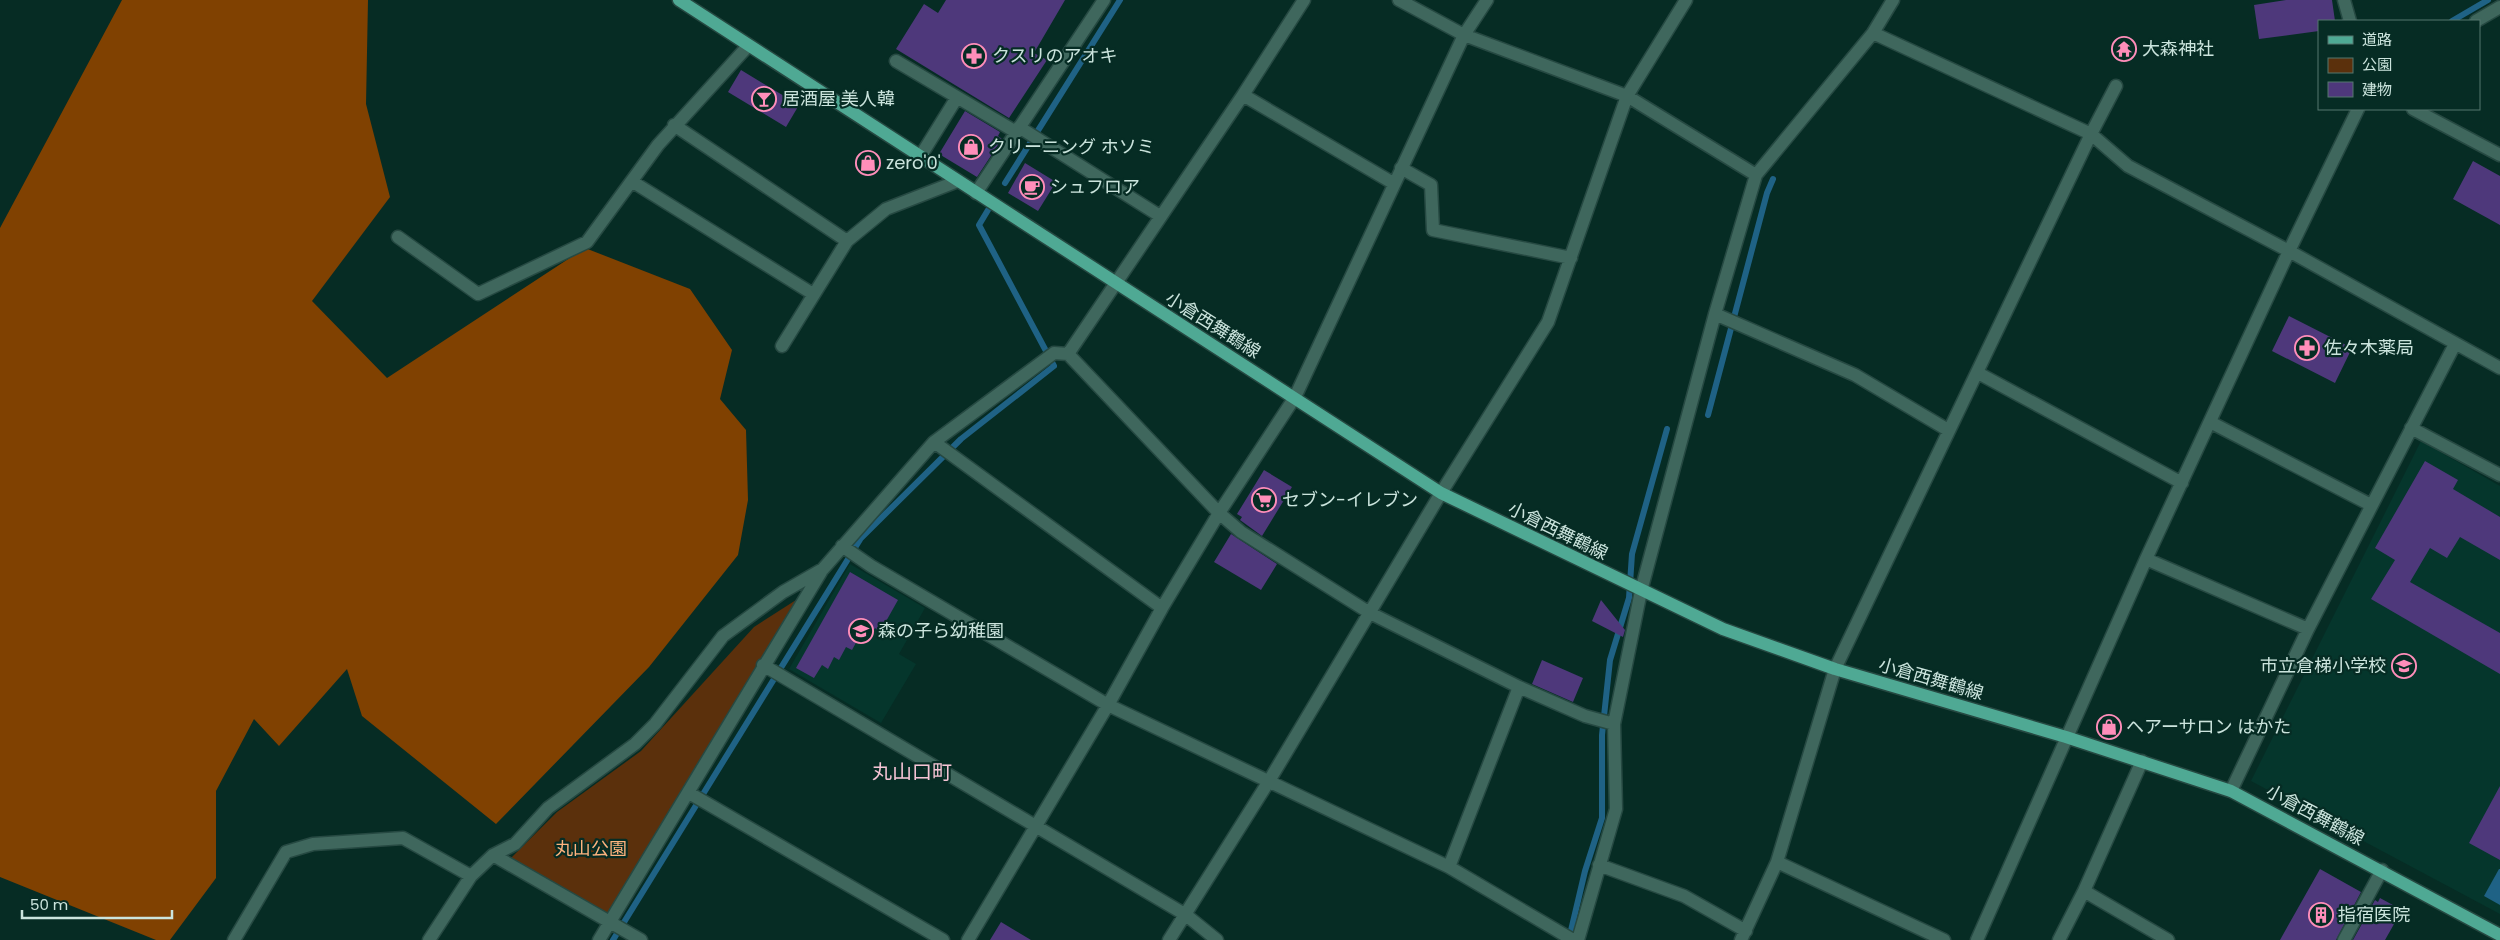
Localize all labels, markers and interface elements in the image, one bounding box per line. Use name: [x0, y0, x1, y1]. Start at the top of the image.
legend: [2318, 20, 2480, 110]
text: 道路: [2362, 29, 2392, 50]
temple icon: 大森神社: [2111, 36, 2137, 62]
place label: 大森神社: [2142, 36, 2214, 61]
pharmacy icon: クスリのアオキ: [961, 43, 987, 69]
place label: クスリのアオキ: [992, 43, 1117, 68]
text: 公園: [2362, 54, 2392, 75]
text: 建物: [2362, 79, 2392, 100]
bar icon: 居酒屋 美人韓: [751, 86, 777, 112]
place label: 居酒屋 美人韓: [782, 86, 895, 111]
shop icon: クリーニング ホソミ: [958, 134, 984, 160]
place label: クリーニング ホソミ: [988, 134, 1155, 159]
shop icon: zero'0': [855, 150, 881, 176]
place label: zero'0': [886, 150, 941, 175]
cafe icon: シュフロア: [1019, 174, 1045, 200]
place label: シュフロア: [1050, 174, 1140, 199]
street label: 小倉西舞鶴線: [1161, 285, 1266, 364]
pharmacy icon: 佐々木薬局: [2294, 335, 2320, 361]
place label: 佐々木薬局: [2324, 335, 2414, 360]
supermarket icon: セブン-イレブン: [1251, 487, 1277, 513]
place label: セブン-イレブン: [1282, 487, 1418, 512]
street label: 小倉西舞鶴線: [1504, 496, 1612, 565]
school or university icon: 森の子ら幼稚園: [848, 618, 874, 644]
place label: 森の子ら幼稚園: [878, 618, 1004, 643]
street label: 小倉西舞鶴線: [1876, 652, 1986, 705]
place label: 市立倉梯小学校: [2260, 653, 2386, 678]
school or university icon: 市立倉梯小学校: [2391, 653, 2417, 679]
shop icon: ヘアーサロン はかた: [2096, 714, 2122, 740]
place label: ヘアーサロン はかた: [2126, 714, 2291, 739]
district label: 丸山口町: [872, 758, 952, 786]
street label: 小倉西舞鶴線: [2262, 778, 2369, 851]
park label: 丸山公園: [555, 836, 627, 861]
scale bar: [22, 888, 172, 920]
text: 50 m: [30, 894, 68, 915]
building icon: 指宿医院: [2308, 902, 2334, 928]
place label: 指宿医院: [2338, 902, 2410, 927]

